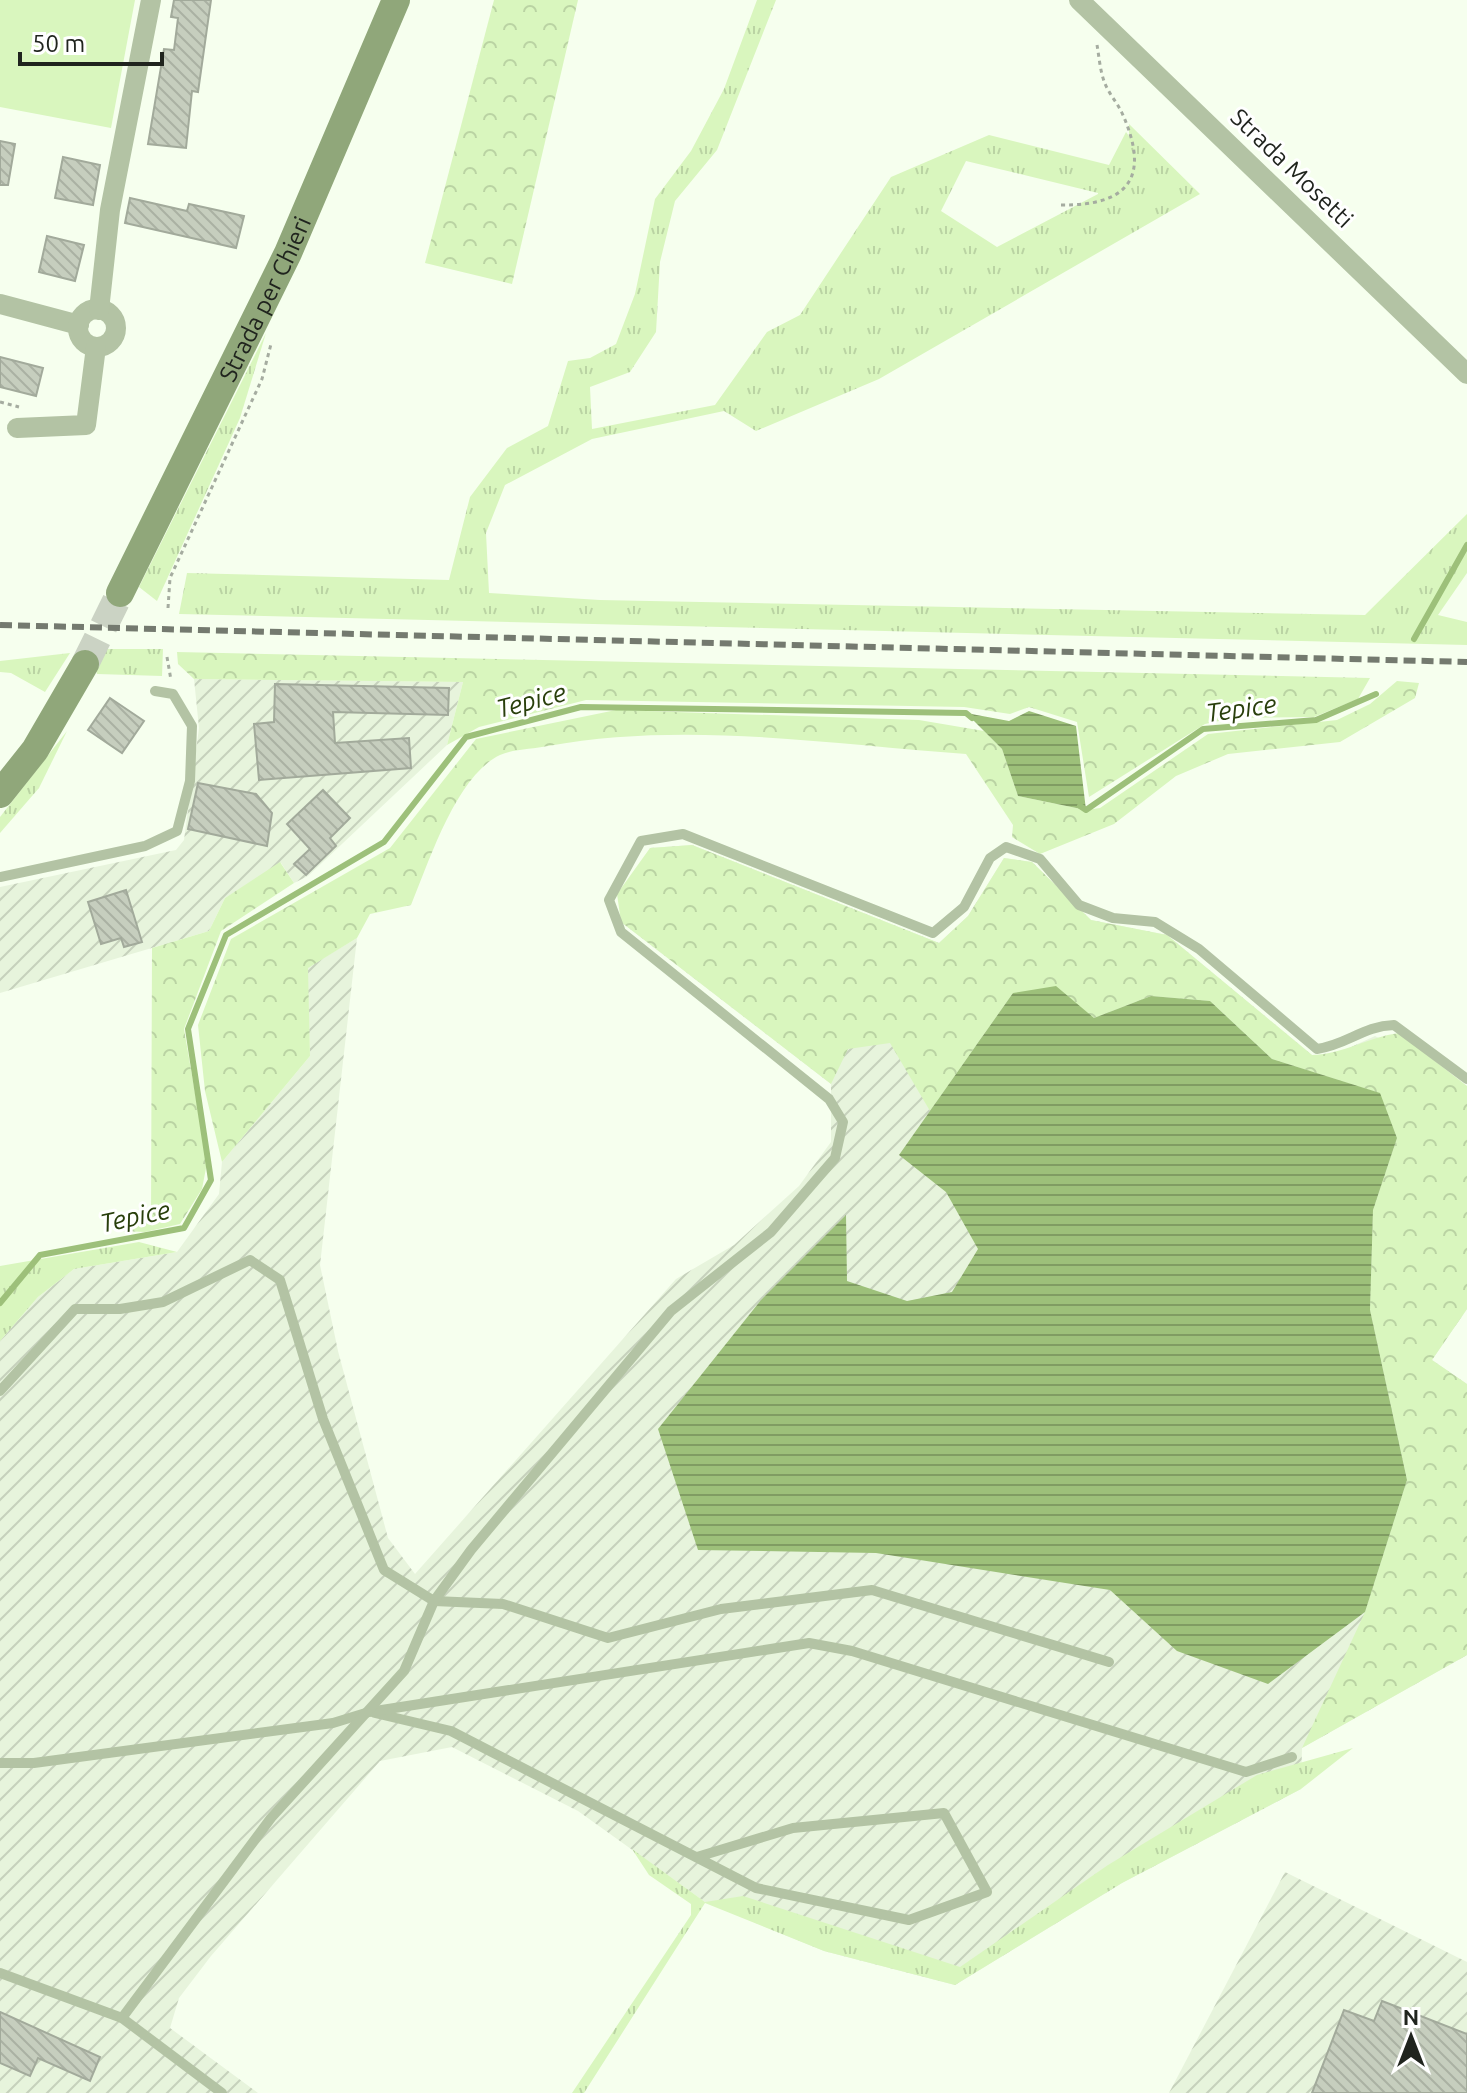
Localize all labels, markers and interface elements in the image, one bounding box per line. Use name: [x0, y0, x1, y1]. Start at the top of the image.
scale bar: [20, 16, 162, 66]
text: 50 m: [32, 30, 85, 57]
street label: Strada Mosetti: [1226, 103, 1358, 233]
street label: Strada per Chieri: [213, 212, 316, 385]
water label: Tepice: [493, 677, 569, 723]
water label: Tepice: [1204, 689, 1278, 727]
water label: Tepice: [97, 1194, 173, 1238]
north arrow: [1371, 1997, 1451, 2077]
text: N: [1403, 2004, 1419, 2029]

